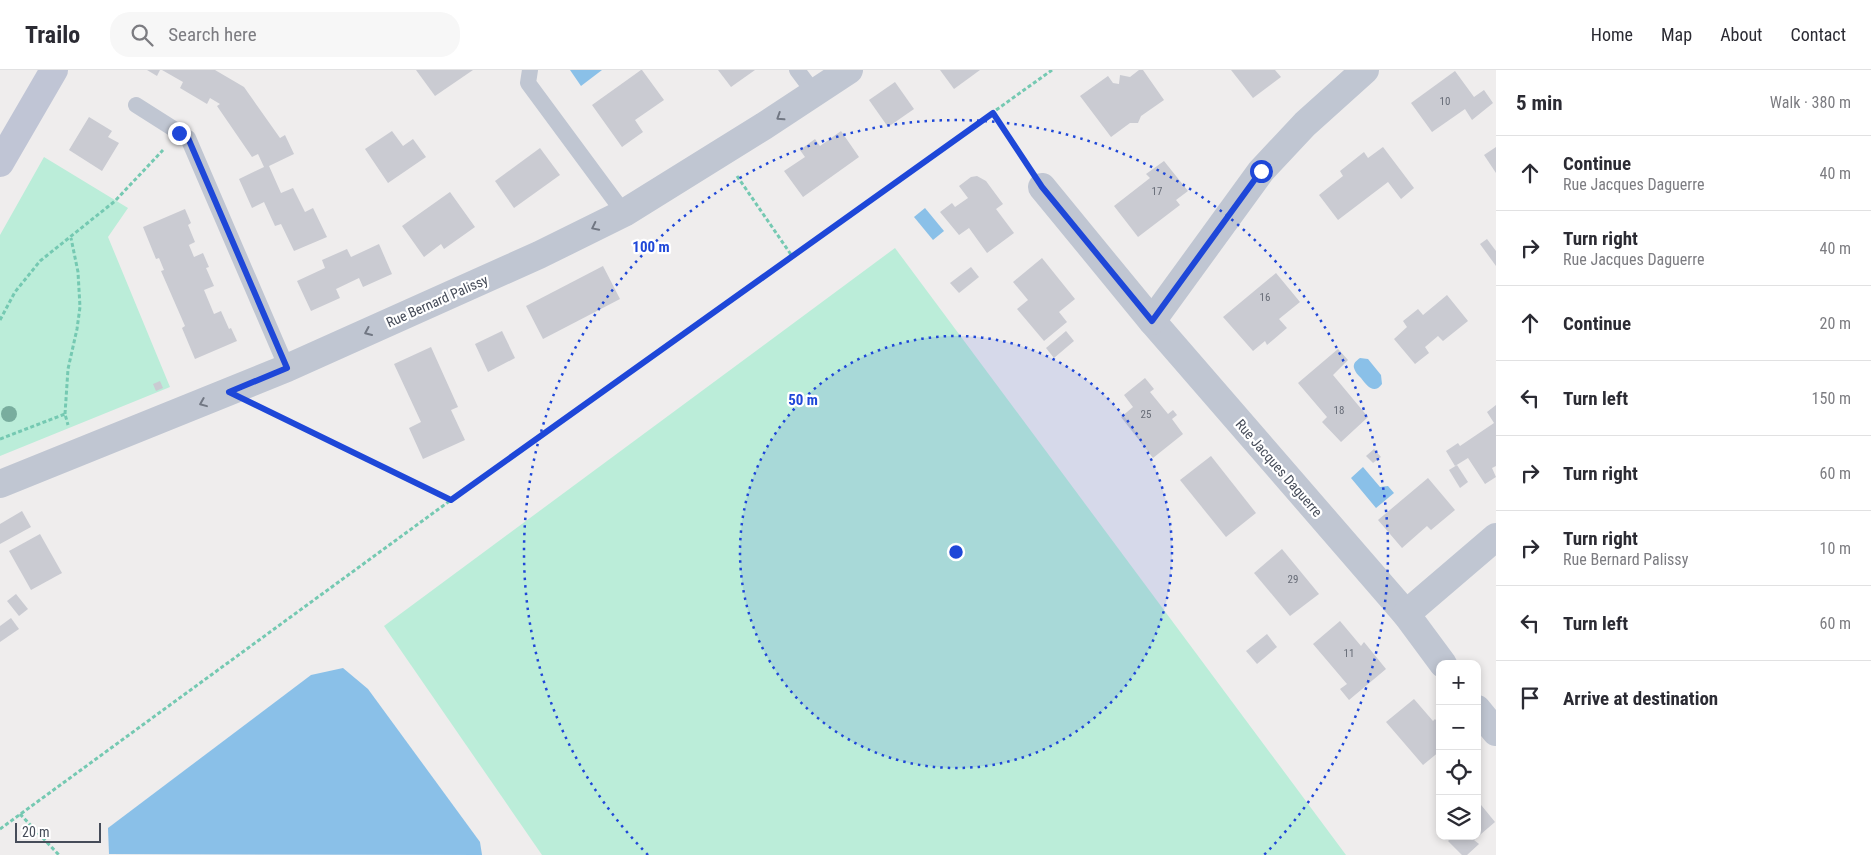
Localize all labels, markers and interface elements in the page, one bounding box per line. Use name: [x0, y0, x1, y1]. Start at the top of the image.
search box: [110, 12, 460, 57]
text: Trailo: [25, 21, 80, 49]
icon: search: [128, 21, 156, 49]
text: Search here: [168, 23, 257, 46]
text: Home: [1591, 24, 1633, 45]
text: Map: [1661, 24, 1692, 45]
text: About: [1720, 24, 1762, 45]
text: Contact: [1790, 24, 1846, 45]
text: 5 min: [1516, 91, 1563, 115]
text: Walk · 380 m: [1770, 93, 1851, 112]
house number: 10: [1440, 95, 1450, 108]
one-way arrow: [776, 110, 785, 120]
route end: [168, 122, 191, 145]
text: Continue: [1563, 152, 1631, 175]
icon: ahead: [1516, 159, 1544, 187]
route start: [1250, 160, 1273, 183]
text: 40 m: [1819, 164, 1851, 183]
text: Rue Jacques Daguerre: [1563, 175, 1704, 194]
house number: 17: [1152, 185, 1162, 198]
one-way arrow: [592, 221, 601, 231]
text: Turn right: [1563, 227, 1638, 250]
icon: right: [1516, 234, 1544, 262]
text: 100 m: [632, 238, 670, 256]
text: 40 m: [1819, 239, 1851, 258]
text: Rue Jacques Daguerre: [1563, 250, 1704, 269]
street label: Rue Bernard Palissy: [384, 271, 490, 331]
house number: 16: [1260, 291, 1270, 304]
icon: ahead: [1516, 309, 1544, 337]
text: Continue: [1563, 312, 1631, 335]
text: 20 m: [1819, 314, 1851, 333]
one-way arrow: [364, 325, 373, 336]
icon: left: [1516, 384, 1544, 412]
text: Turn left: [1563, 387, 1628, 410]
text: 150 m: [1812, 389, 1851, 408]
text: 50 m: [788, 391, 818, 409]
one-way arrow: [199, 396, 208, 407]
house number: 18: [1334, 404, 1344, 417]
house number: 25: [1141, 408, 1151, 421]
street label: Rue Jacques Daguerre: [1232, 416, 1326, 520]
icon: right: [1516, 459, 1544, 487]
text: Turn right: [1563, 462, 1638, 485]
text: 60 m: [1819, 464, 1851, 483]
text: Turn right: [1563, 527, 1638, 550]
icon: right: [1516, 534, 1544, 562]
text: 10 m: [1819, 539, 1851, 558]
centre of rings: [947, 543, 965, 561]
text: Rue Bernard Palissy: [1563, 550, 1688, 569]
house number: 29: [1288, 573, 1298, 586]
icon: left: [1516, 609, 1544, 637]
text: Turn left: [1563, 612, 1628, 635]
text: 60 m: [1819, 614, 1851, 633]
house number: 11: [1344, 647, 1354, 660]
map controls: [1436, 660, 1481, 840]
button: +: [1436, 660, 1481, 705]
icon: arrive: [1516, 684, 1544, 712]
text: Arrive at destination: [1563, 687, 1718, 710]
button: −: [1436, 705, 1481, 750]
button: locate: [1436, 750, 1481, 795]
button: layers: [1436, 795, 1481, 840]
scale bar: [15, 820, 101, 843]
text: 20 m: [22, 824, 50, 840]

